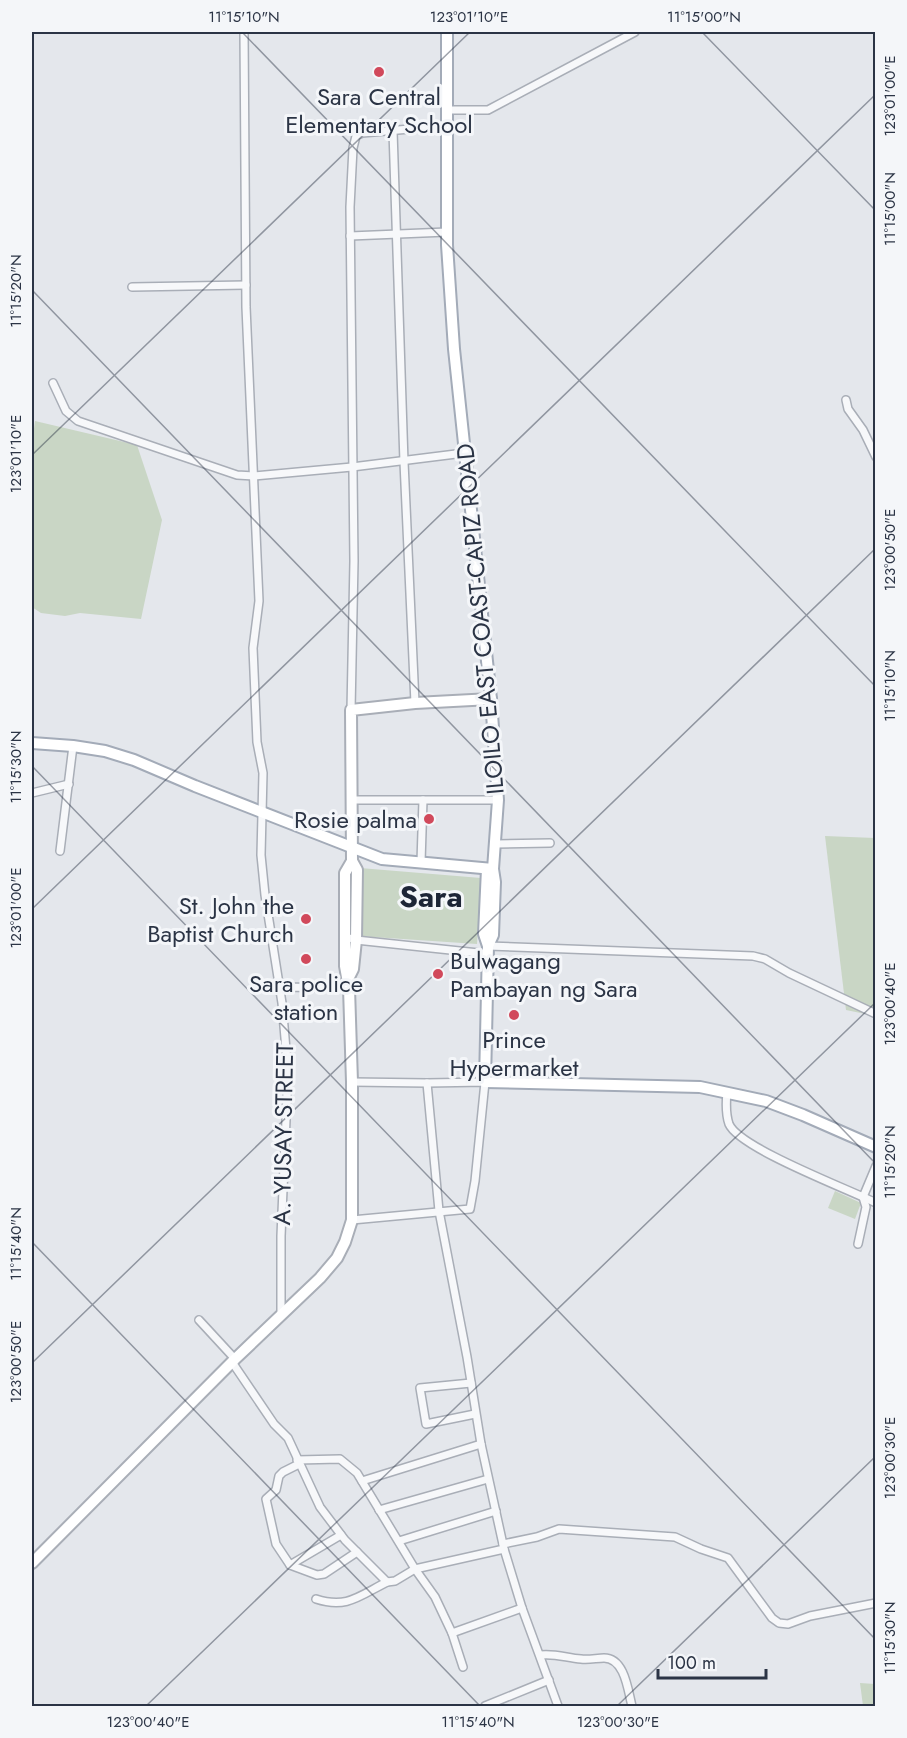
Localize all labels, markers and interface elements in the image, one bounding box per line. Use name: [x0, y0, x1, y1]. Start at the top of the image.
text: 11°15'10"N: [208, 6, 280, 28]
text: 123°01'10"E: [430, 6, 508, 28]
text: 11°15'00"N: [667, 6, 741, 28]
text: 123°01'00"E: [879, 56, 901, 136]
marker: Sara Central Elementary School: [372, 65, 386, 79]
place label: Sara Central Elementary School: [285, 79, 473, 142]
text: 11°15'00"N: [879, 172, 901, 246]
text: 11°15'20"N: [5, 254, 27, 328]
text: 123°01'10"E: [5, 415, 27, 493]
street label: ILOILO EAST COAST-CAPIZ ROAD: [447, 442, 513, 796]
text: 123°00'50"E: [879, 509, 901, 591]
text: 11°15'10"N: [879, 650, 901, 722]
text: 11°15'30"N: [5, 731, 27, 803]
place label: Rosie palma: [294, 802, 417, 837]
marker: Rosie palma: [422, 812, 436, 826]
text: 123°01'00"E: [5, 868, 27, 948]
district label: Sara: [399, 875, 463, 918]
place label: St. John the Baptist Church: [147, 888, 294, 951]
marker: St. John the Baptist Church: [299, 912, 313, 926]
place label: Bulwagang Pambayan ng Sara: [450, 943, 638, 1006]
marker: Sara police station: [299, 952, 313, 966]
text: 123°00'40"E: [879, 963, 901, 1045]
place label: Sara police station: [249, 966, 363, 1029]
marker: Bulwagang Pambayan ng Sara: [431, 967, 445, 981]
marker: Prince Hypermarket: [507, 1008, 521, 1022]
place label: Prince Hypermarket: [450, 1022, 579, 1085]
street label: A. YUSAY STREET: [264, 1042, 302, 1226]
text: 11°15'20"N: [879, 1125, 901, 1199]
text: 11°15'40"N: [5, 1207, 27, 1281]
text: 123°00'50"E: [5, 1321, 27, 1403]
text: 123°00'30"E: [879, 1417, 901, 1499]
text: 11°15'30"N: [879, 1602, 901, 1674]
scale bar: [658, 1642, 766, 1680]
text: 100 m: [667, 1650, 716, 1676]
text: 123°00'40"E: [107, 1711, 189, 1733]
text: 11°15'40"N: [441, 1711, 515, 1733]
text: 123°00'30"E: [577, 1711, 659, 1733]

